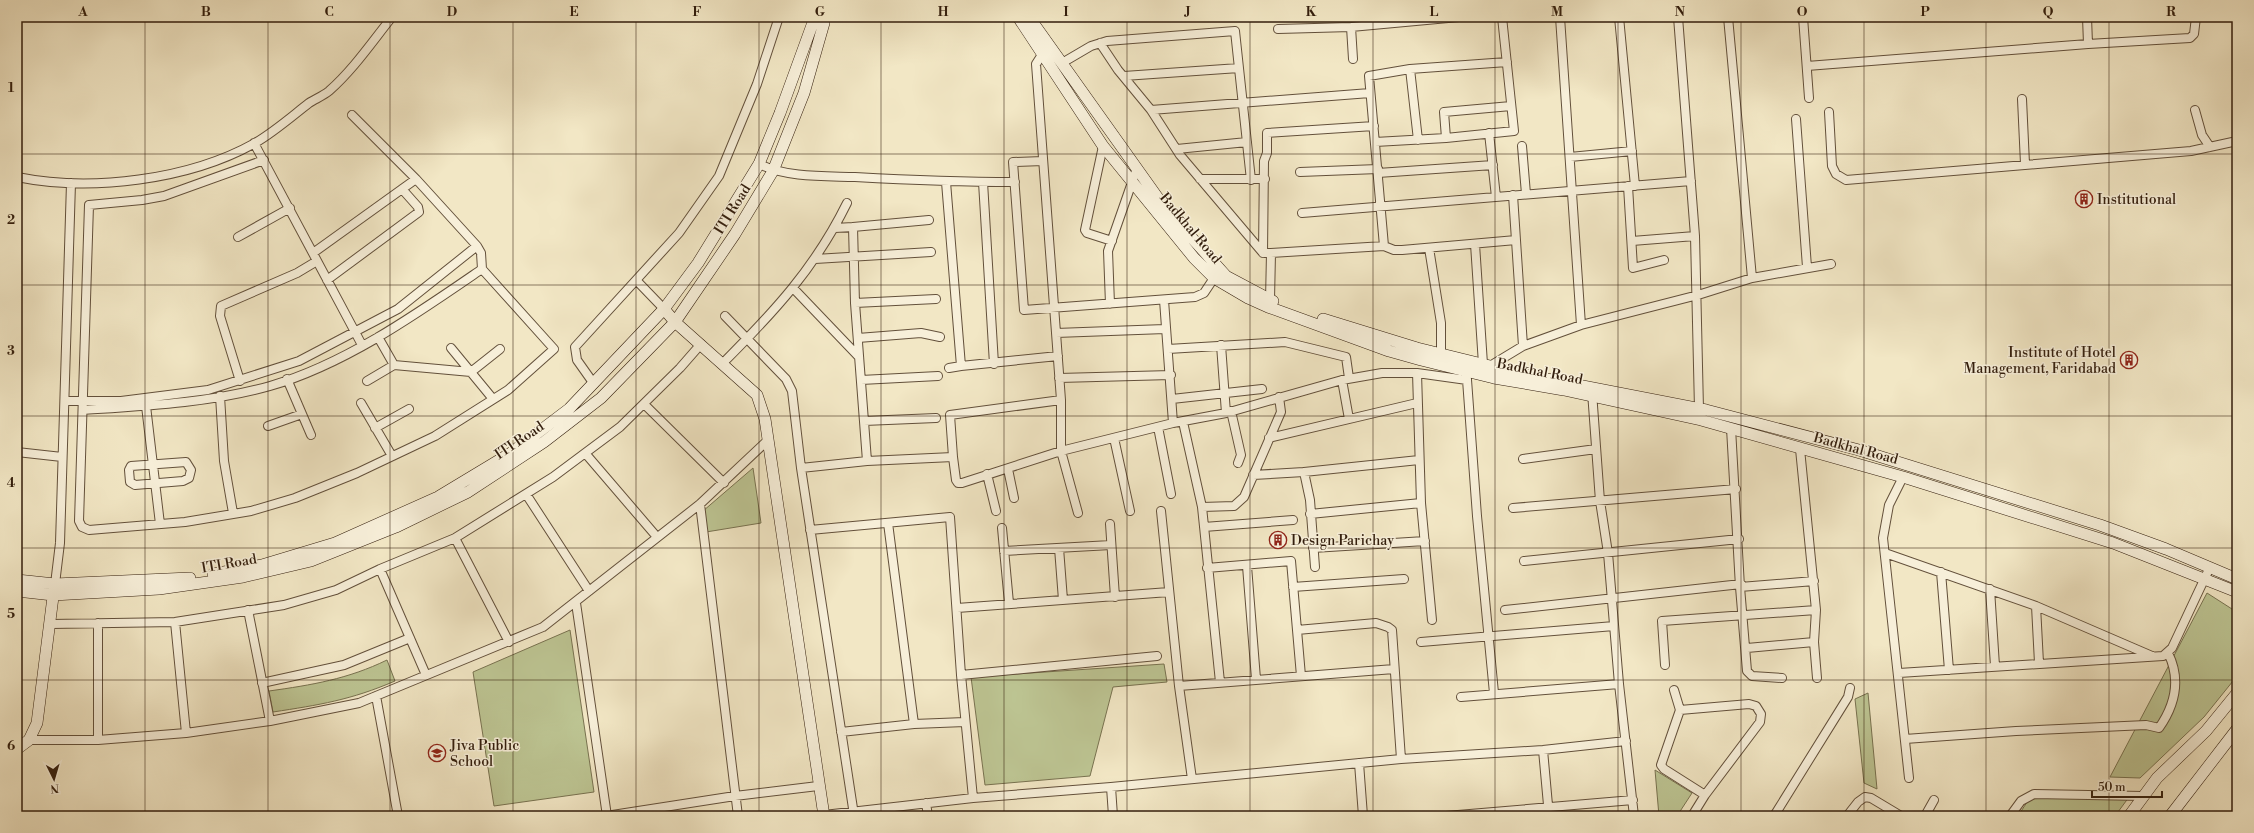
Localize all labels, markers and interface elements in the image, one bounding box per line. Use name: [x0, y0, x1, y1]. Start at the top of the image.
text: A: [77, 4, 88, 20]
text: B: [201, 4, 211, 20]
text: C: [324, 4, 334, 20]
text: D: [447, 4, 457, 20]
text: E: [569, 4, 579, 20]
text: F: [692, 4, 702, 20]
text: G: [815, 4, 826, 20]
text: H: [938, 4, 949, 20]
text: I: [1063, 4, 1069, 20]
text: J: [1183, 4, 1191, 20]
text: K: [1306, 4, 1317, 20]
text: L: [1430, 4, 1439, 20]
text: M: [1551, 4, 1563, 20]
text: N: [1675, 4, 1686, 20]
text: O: [1797, 4, 1808, 20]
text: P: [1920, 4, 1930, 20]
text: Q: [2043, 4, 2054, 20]
text: R: [2166, 4, 2176, 20]
text: 1: [8, 80, 15, 96]
street label: ITI Road: [710, 181, 755, 238]
street label: Badkhal Road: [1155, 189, 1225, 268]
building icon: Institutional: [2074, 189, 2094, 209]
place label: Institutional: [2097, 191, 2176, 209]
text: 2: [7, 212, 15, 228]
text: 3: [7, 343, 15, 359]
place label: Institute of Hotel Management, Faridabad: [1964, 344, 2116, 378]
building icon: Institute of Hotel Management, Faridabad: [2119, 350, 2139, 370]
street label: Badkhal Road: [1494, 355, 1584, 389]
street label: ITI Road: [491, 418, 548, 464]
street label: Badkhal Road: [1810, 429, 1900, 469]
text: 4: [7, 475, 16, 491]
building icon: Design Parichay: [1268, 530, 1288, 550]
place label: Design Parichay: [1291, 532, 1394, 550]
street label: ITI Road: [200, 550, 258, 578]
text: 5: [7, 606, 15, 622]
place label: Jiva Public School: [449, 737, 519, 771]
text: 6: [7, 738, 15, 754]
school or university icon: Jiva Public School: [427, 743, 447, 763]
north arrow: [34, 759, 74, 799]
scale bar: [2092, 773, 2162, 799]
text: 50 m: [2098, 780, 2126, 795]
text: N: [50, 781, 60, 795]

